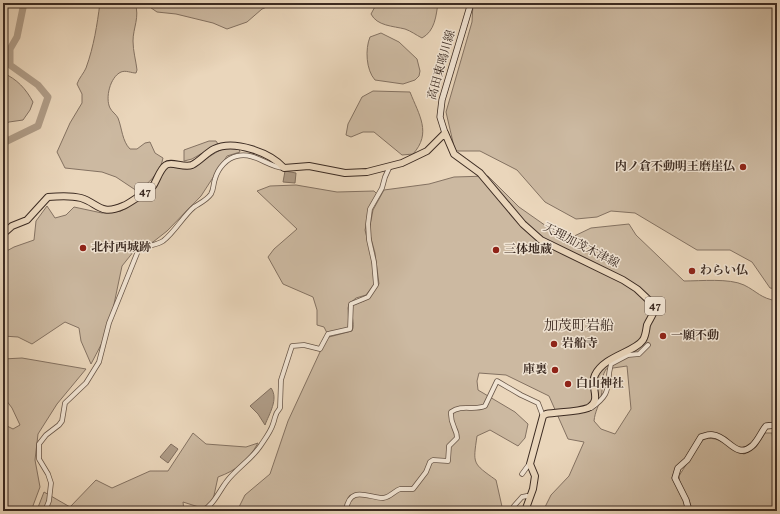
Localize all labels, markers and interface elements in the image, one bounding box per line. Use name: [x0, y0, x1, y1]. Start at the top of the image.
street label: 高田東鳴川線: [424, 28, 460, 102]
place label: 内ノ倉不動明王磨崖仏: [615, 159, 735, 175]
marker: 内ノ倉不動明王磨崖仏: [738, 162, 748, 172]
road number: 47: [135, 183, 155, 201]
street label: 天理加茂木津線: [540, 220, 622, 272]
place label: 北村西城跡: [91, 240, 151, 256]
place label: 三体地蔵: [504, 242, 552, 258]
marker: 北村西城跡: [78, 243, 88, 253]
marker: 三体地蔵: [491, 245, 501, 255]
place label: わらい仏: [700, 263, 748, 279]
marker: わらい仏: [687, 266, 697, 276]
road number: 47: [645, 297, 665, 315]
district label: 加茂町岩船: [544, 317, 614, 336]
place label: 一願不動: [671, 328, 719, 344]
marker: 一願不動: [658, 331, 668, 341]
place label: 岩船寺: [562, 336, 598, 352]
marker: 岩船寺: [549, 339, 559, 349]
place label: 庫裏: [523, 362, 547, 378]
marker: 庫裏: [550, 365, 560, 375]
place label: 白山神社: [576, 376, 624, 392]
marker: 白山神社: [563, 379, 573, 389]

